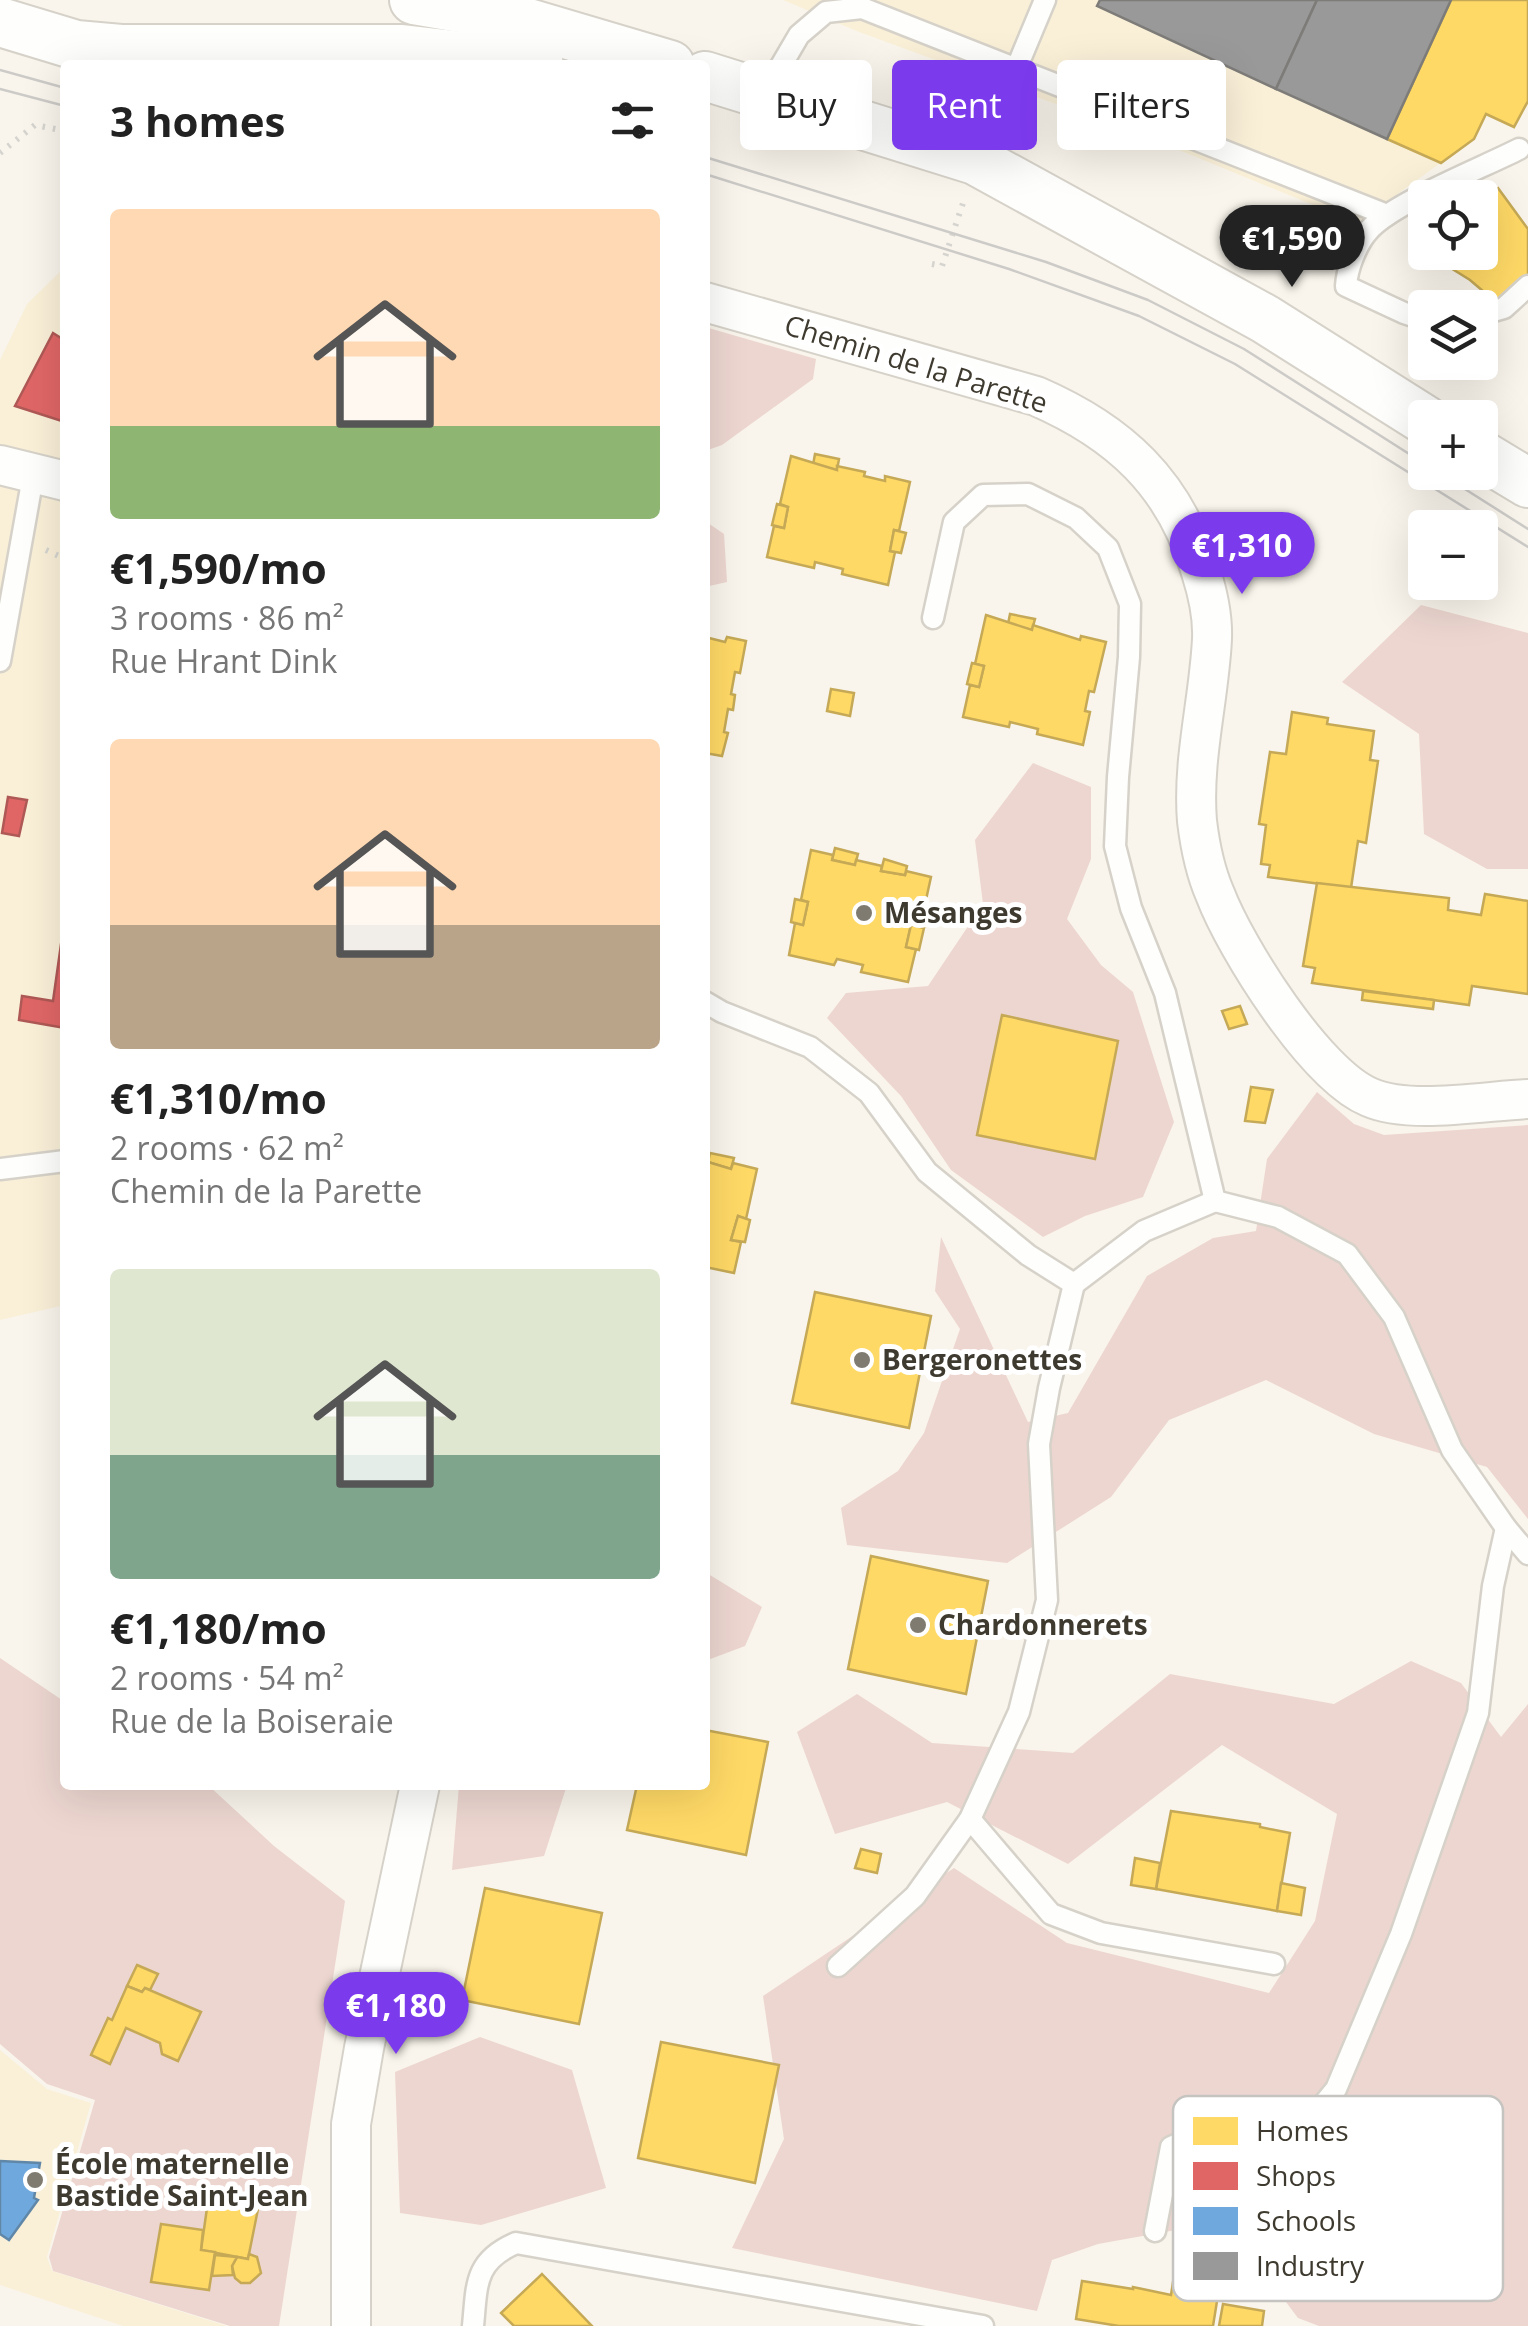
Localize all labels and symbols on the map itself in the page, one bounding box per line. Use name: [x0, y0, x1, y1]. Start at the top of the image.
pin: €1,590: [1211, 205, 1373, 290]
street label: Chemin de la Parette: [780, 305, 1053, 421]
pin: €1,310: [1161, 512, 1323, 597]
place label: Mésanges: [884, 893, 1022, 931]
marker: Mésanges: [853, 902, 875, 924]
place label: Bergeronettes: [882, 1340, 1082, 1378]
marker: Bergeronettes: [851, 1349, 873, 1371]
place label: Chardonnerets: [938, 1605, 1148, 1643]
marker: Chardonnerets: [907, 1614, 929, 1636]
pin: €1,180: [315, 1972, 477, 2057]
legend: [1173, 2096, 1503, 2301]
text: Homes: [1256, 2111, 1348, 2149]
place label: École maternelle Bastide Saint-Jean: [55, 2144, 308, 2214]
text: Shops: [1256, 2156, 1336, 2194]
marker: École maternelle Bastide Saint-Jean: [24, 2169, 46, 2191]
text: Schools: [1256, 2201, 1356, 2239]
text: Industry: [1256, 2246, 1365, 2284]

